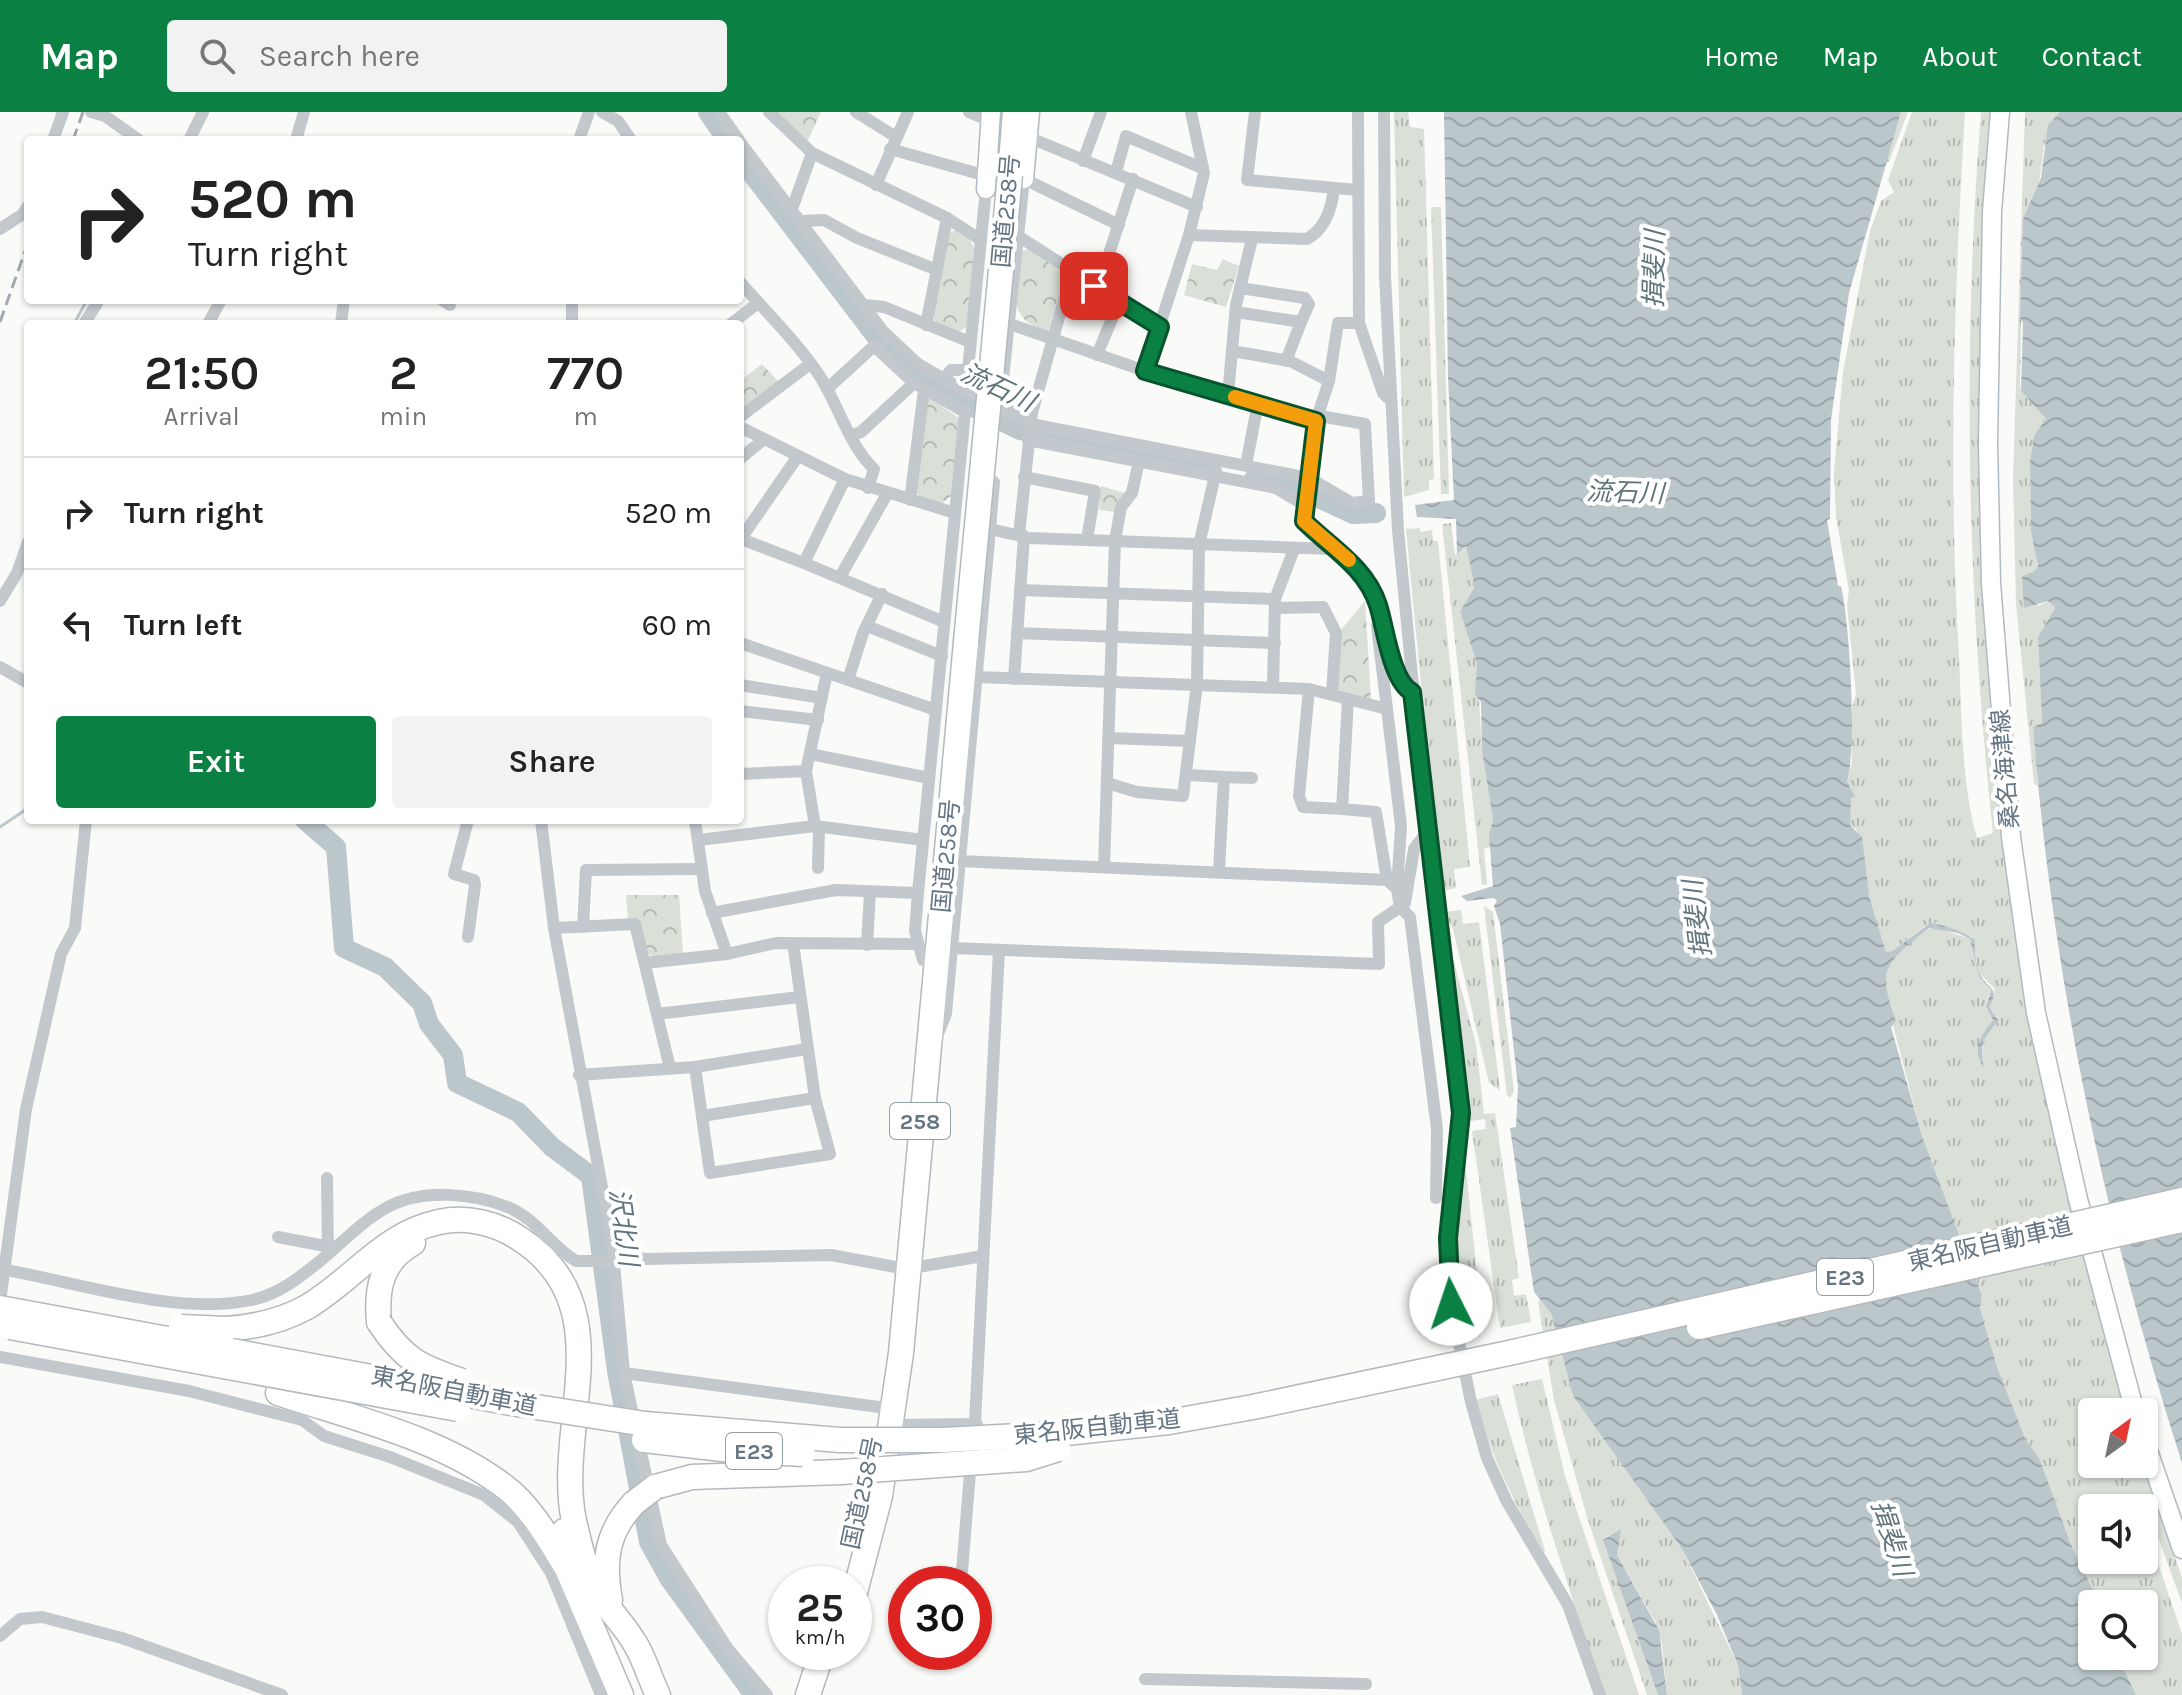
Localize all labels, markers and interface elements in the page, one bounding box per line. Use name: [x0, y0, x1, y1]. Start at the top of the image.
search box: [167, 20, 727, 92]
text: Map: [40, 34, 119, 79]
icon: search: [195, 34, 239, 78]
text: Search here: [259, 38, 420, 74]
text: Home: [1704, 40, 1779, 73]
text: Map: [1823, 40, 1878, 73]
text: About: [1922, 40, 1998, 73]
text: Contact: [2042, 40, 2142, 73]
street label: 国道258号: [987, 153, 1025, 269]
text: 520 m: [188, 166, 357, 231]
icon: right: [56, 168, 160, 272]
water label: 揖斐川: [1638, 227, 1671, 308]
text: Turn right: [188, 233, 348, 275]
pin: [1060, 252, 1128, 320]
icon: arrive: [1072, 264, 1116, 308]
text: 21:50: [144, 345, 259, 401]
text: 2: [389, 345, 418, 401]
text: 770: [547, 345, 624, 401]
water label: 流石川: [956, 357, 1042, 419]
text: Arrival: [164, 401, 240, 432]
text: min: [379, 401, 427, 432]
text: m: [573, 401, 598, 432]
water label: 流石川: [1585, 476, 1667, 509]
icon: right: [56, 491, 100, 535]
text: Turn right: [124, 495, 264, 531]
text: 520 m: [625, 495, 712, 531]
icon: left: [56, 603, 100, 647]
text: Turn left: [124, 607, 242, 643]
text: 60 m: [642, 607, 712, 643]
street label: 桑名海津線: [1986, 708, 2024, 830]
button: Exit: [56, 716, 376, 808]
button: Share: [392, 716, 712, 808]
street label: 国道258号: [927, 798, 965, 914]
water label: 揖斐川: [1677, 875, 1718, 960]
road number: 258: [890, 1103, 950, 1139]
water label: 沢北川: [603, 1186, 645, 1271]
street label: 東名阪自動車道: [1905, 1211, 2075, 1277]
road number: E23: [1817, 1259, 1873, 1295]
position arrow: [1409, 1262, 1493, 1346]
street label: 東名阪自動車道: [369, 1361, 539, 1421]
north arrow: [2078, 1398, 2158, 1478]
map controls: [2078, 1398, 2158, 1670]
street label: 東名阪自動車道: [1012, 1404, 1182, 1450]
road number: E23: [726, 1433, 782, 1469]
street label: 国道258号: [836, 1434, 888, 1552]
button: sound: [2078, 1494, 2158, 1574]
water label: 揖斐川: [1865, 1496, 1919, 1583]
speed limit sign: 30: [888, 1566, 992, 1670]
text: 25: [796, 1584, 844, 1631]
button: search: [2078, 1590, 2158, 1670]
text: km/h: [795, 1626, 845, 1649]

